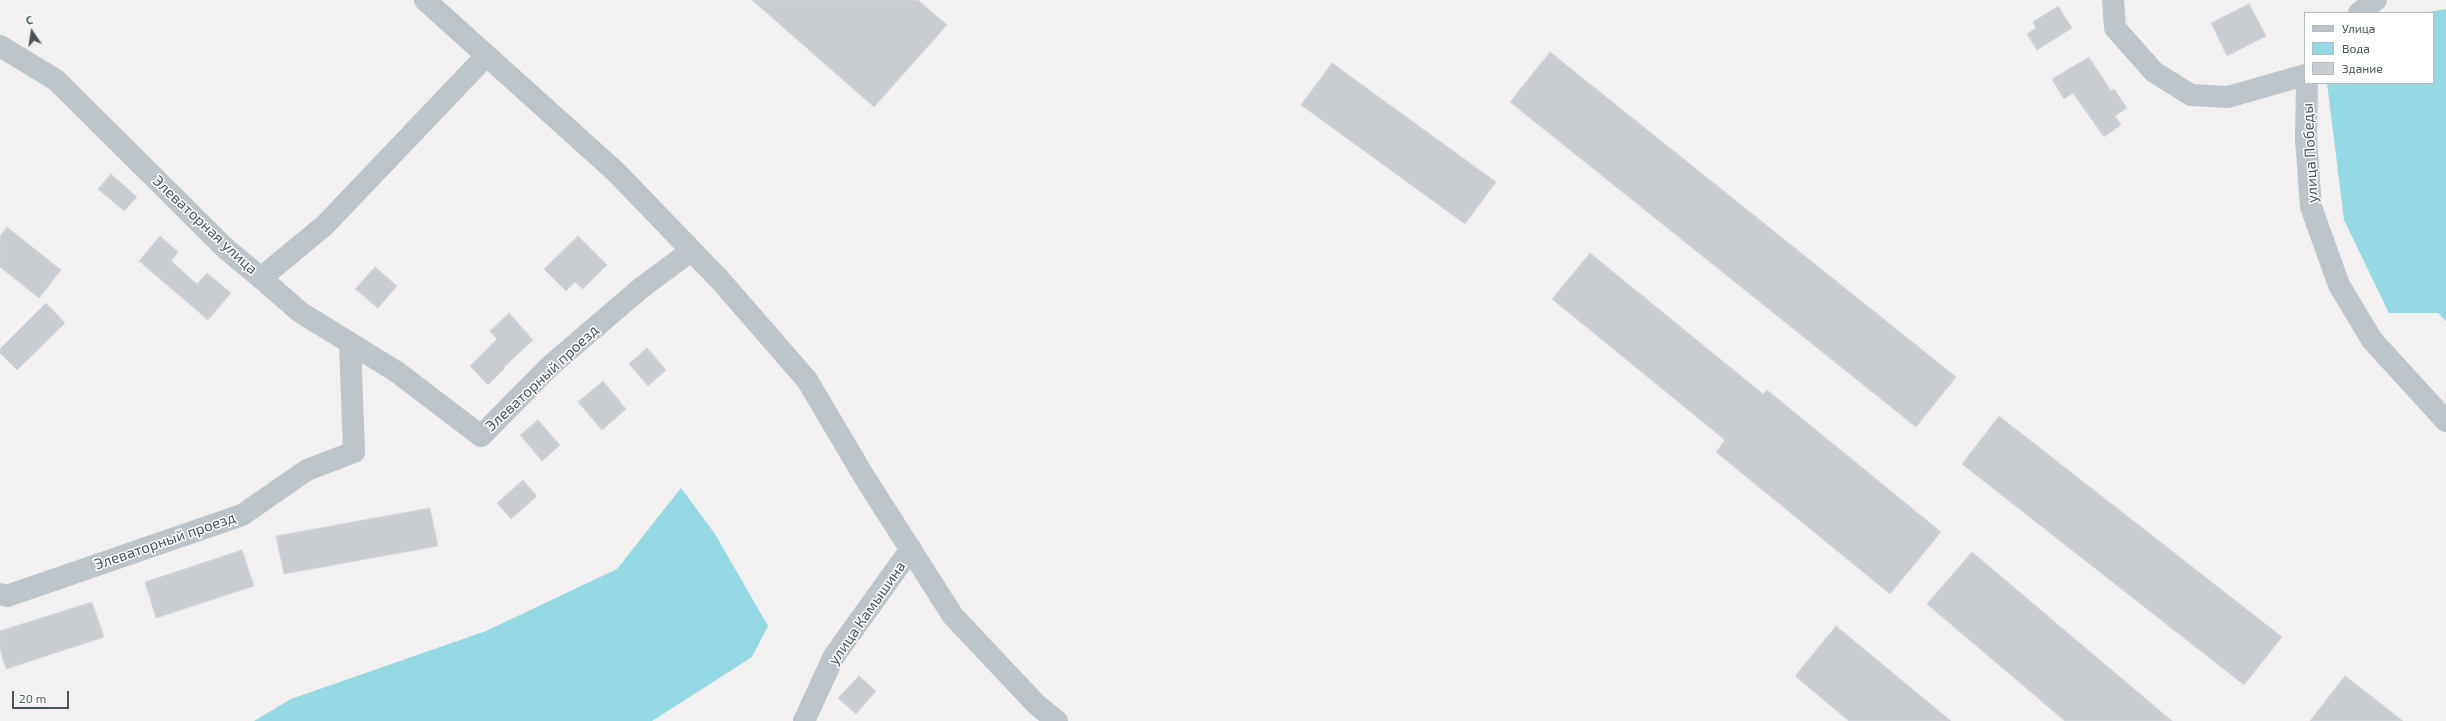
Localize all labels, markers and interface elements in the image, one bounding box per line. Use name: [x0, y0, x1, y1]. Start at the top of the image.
north arrow: [12, 12, 52, 52]
legend: [2304, 12, 2434, 84]
text: С: [25, 13, 34, 27]
text: Улица: [2342, 21, 2375, 35]
text: Вода: [2342, 41, 2370, 55]
text: Здание: [2342, 61, 2383, 75]
street label: улица Победы: [2298, 103, 2322, 203]
street label: Элеваторная улица: [149, 172, 261, 278]
street label: Элеваторный проезд: [482, 321, 602, 435]
street label: Элеваторный проезд: [92, 508, 238, 574]
street label: улица Камышина: [825, 558, 909, 668]
scale bar: [14, 683, 71, 709]
text: 20 m: [19, 691, 46, 705]

